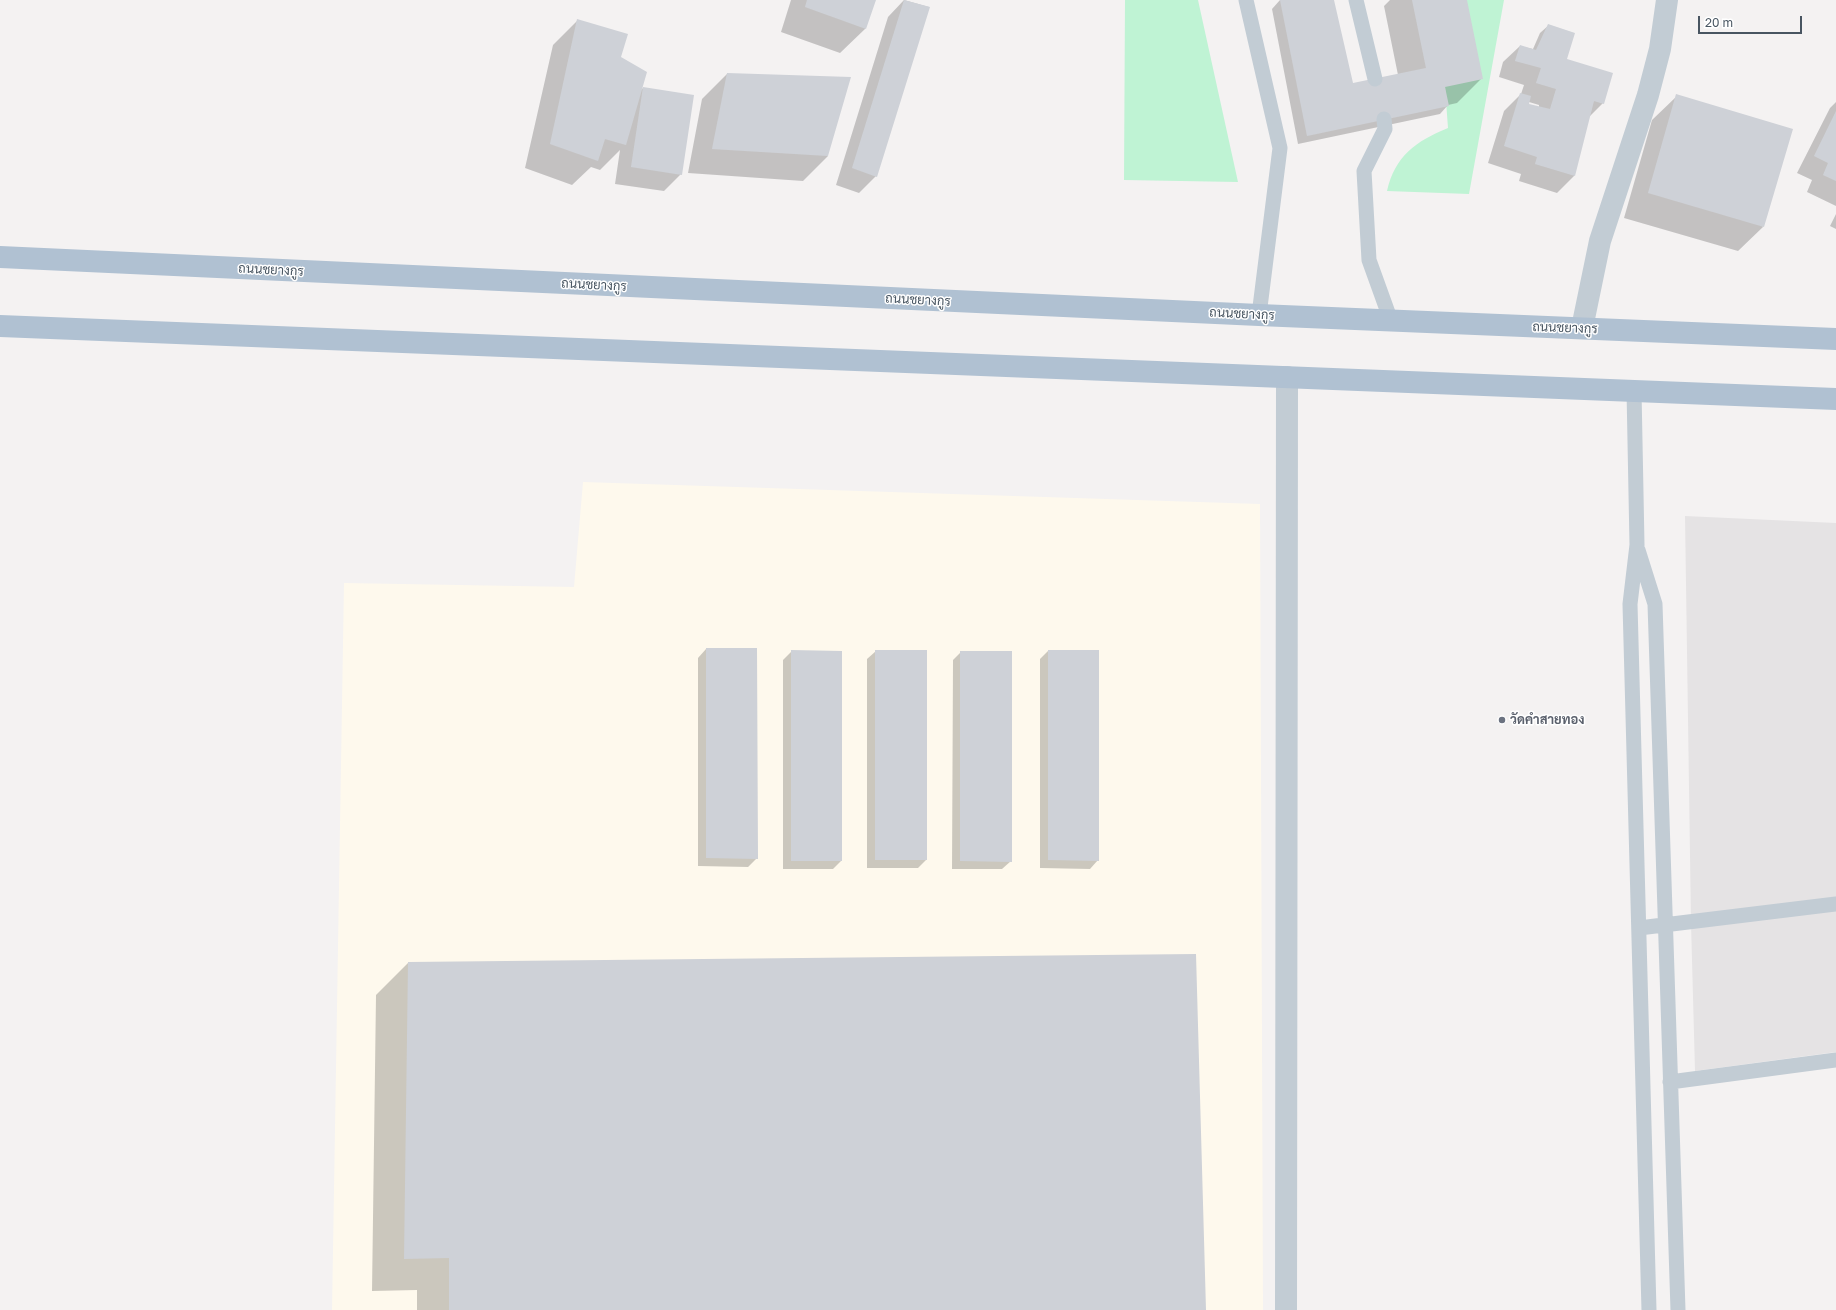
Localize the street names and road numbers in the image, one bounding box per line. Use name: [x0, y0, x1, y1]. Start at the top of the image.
street label: ถนนชยางกูร: [238, 260, 304, 280]
street label: ถนนชยางกูร: [561, 275, 627, 295]
street label: ถนนชยางกูร: [885, 290, 951, 310]
street label: ถนนชยางกูร: [1209, 304, 1275, 324]
street label: ถนนชยางกูร: [1532, 319, 1598, 337]

